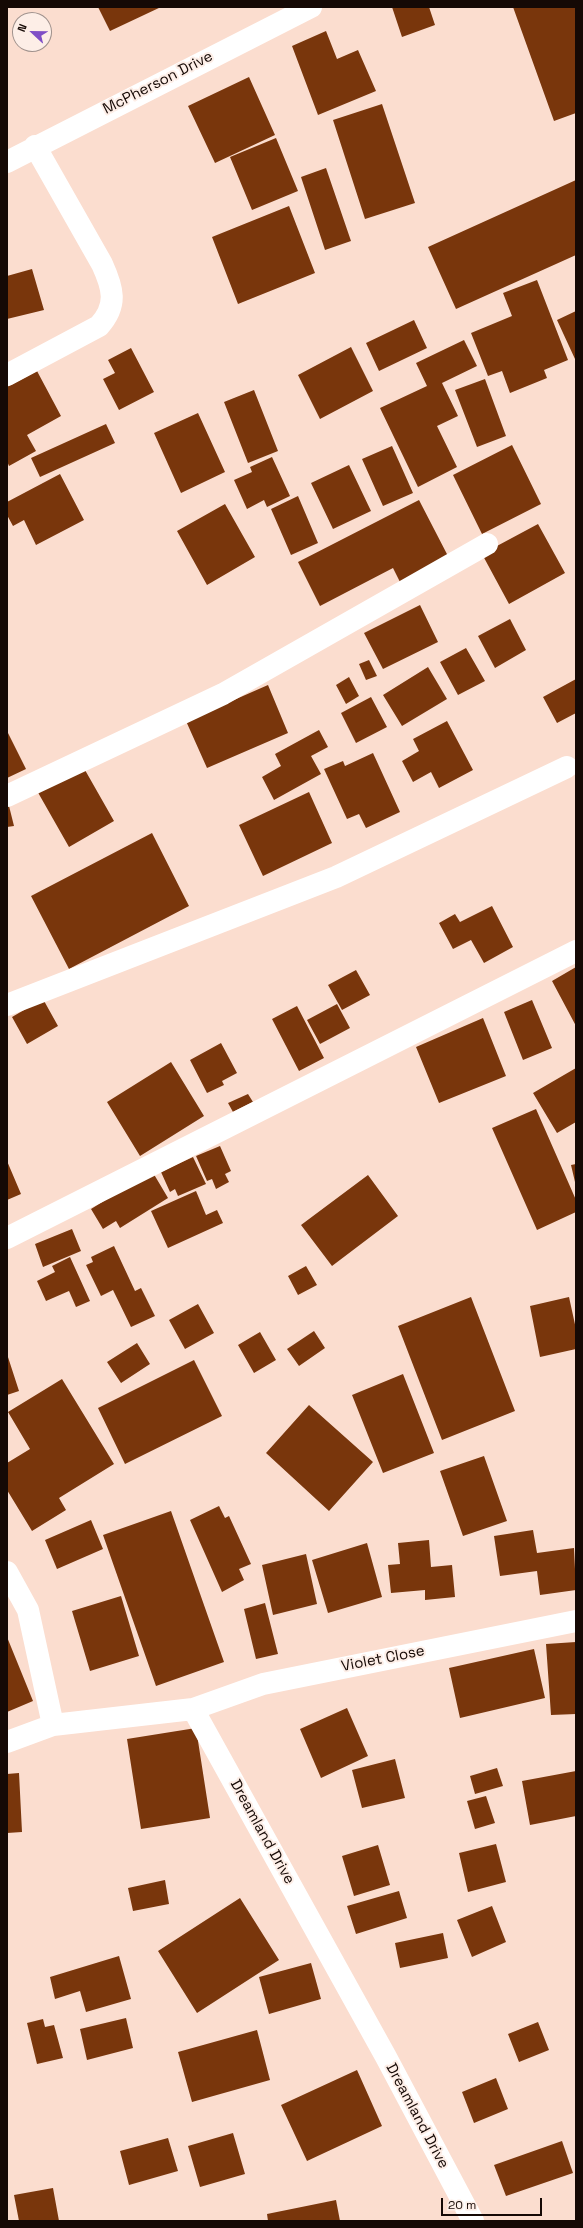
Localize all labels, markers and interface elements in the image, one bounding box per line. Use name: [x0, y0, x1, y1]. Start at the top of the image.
north arrow: [12, 12, 52, 52]
text: N: [14, 22, 30, 34]
street label: McPherson Drive: [100, 48, 216, 118]
street label: Violet Close: [340, 1642, 426, 1676]
street label: Dreamland Drive: [226, 1777, 298, 1887]
street label: Dreamland Drive: [382, 2060, 452, 2172]
scale bar: [443, 2190, 544, 2216]
text: 20 m: [448, 2197, 476, 2213]

